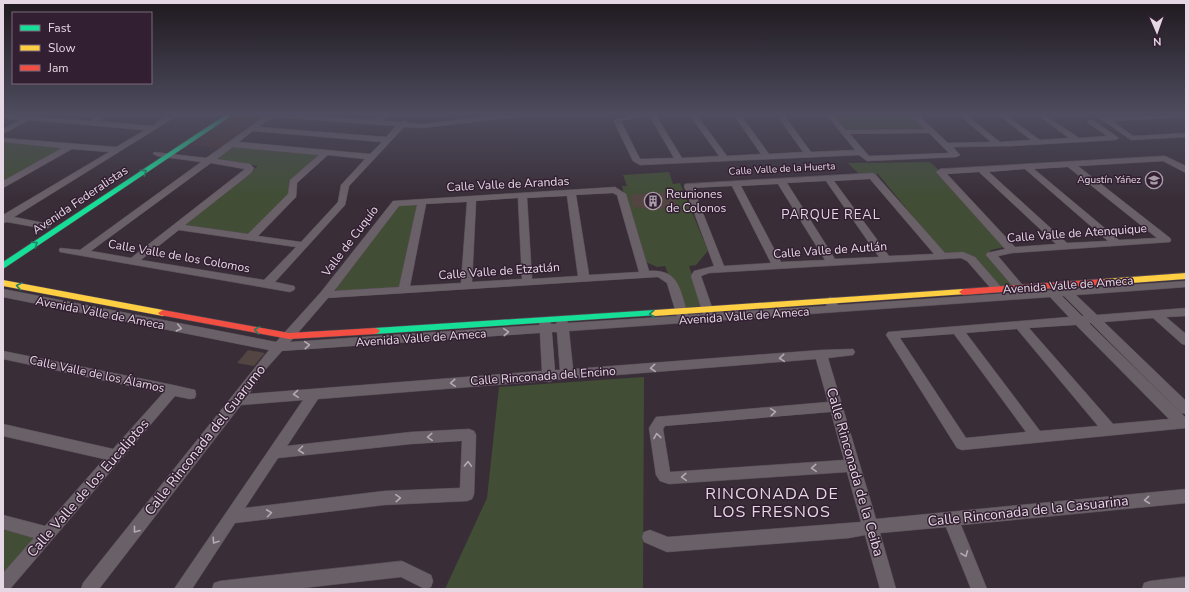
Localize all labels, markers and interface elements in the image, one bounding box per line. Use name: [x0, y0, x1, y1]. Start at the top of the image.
legend: [12, 12, 152, 84]
north arrow: [1137, 12, 1177, 52]
text: Fast: [48, 20, 71, 36]
text: N: [1153, 34, 1162, 49]
text: Slow: [48, 40, 76, 56]
text: Jam: [47, 60, 69, 76]
street label: Calle Valle de la Huerta: [728, 159, 836, 179]
street label: Avenida Federalistas: [29, 162, 131, 238]
one-way arrow: [140, 169, 147, 177]
school or university icon: Agustín Yáñez: [1144, 170, 1164, 190]
street label: Calle Valle de Arandas: [446, 173, 570, 195]
place label: Agustín Yáñez: [1077, 173, 1141, 187]
place label: Reuniones de Colonos: [666, 186, 726, 216]
building icon: Reuniones de Colonos: [643, 191, 663, 211]
street label: Valle de Cuquío: [317, 202, 382, 280]
district label: PARQUE REAL: [781, 206, 881, 224]
street label: Calle Valle de Atenquique: [1006, 220, 1148, 246]
street label: Calle Valle de los Colomos: [107, 236, 251, 276]
street label: Calle Valle de Autlán: [773, 238, 887, 262]
one-way arrow: [31, 242, 38, 249]
street label: Calle Valle de Etzatlán: [438, 259, 560, 283]
street label: Avenida Valle de Ameca: [1002, 272, 1134, 298]
one-way arrow: [16, 282, 22, 291]
street label: Avenida Valle de Ameca: [34, 293, 166, 333]
street label: Avenida Valle de Ameca: [678, 303, 810, 329]
one-way arrow: [649, 309, 655, 318]
one-way arrow: [175, 324, 182, 332]
street label: Avenida Valle de Ameca: [355, 325, 487, 351]
one-way arrow: [254, 327, 260, 335]
one-way arrow: [503, 328, 509, 337]
one-way arrow: [304, 341, 310, 350]
street label: Calle Valle de los Álamos: [28, 352, 166, 396]
one-way arrow: [779, 353, 785, 362]
street label: Calle Rinconada del Guarumo: [140, 360, 270, 519]
street label: Calle Rinconada del Encino: [470, 363, 617, 389]
one-way arrow: [650, 364, 656, 373]
one-way arrow: [450, 378, 456, 387]
street label: Calle Rinconada de la Ceiba: [822, 385, 888, 559]
one-way arrow: [293, 390, 299, 399]
one-way arrow: [770, 407, 776, 416]
street label: Calle Valle de los Eucaliptos: [23, 415, 154, 561]
one-way arrow: [427, 432, 433, 441]
one-way arrow: [653, 433, 662, 439]
one-way arrow: [298, 445, 304, 454]
one-way arrow: [464, 461, 472, 467]
one-way arrow: [811, 463, 817, 472]
one-way arrow: [681, 472, 687, 481]
district label: RINCONADA DE LOS FRESNOS: [705, 483, 839, 523]
street label: Calle Rinconada de la Casuarina: [927, 491, 1129, 531]
one-way arrow: [395, 493, 401, 502]
one-way arrow: [1144, 495, 1150, 504]
one-way arrow: [266, 508, 272, 517]
one-way arrow: [133, 525, 140, 532]
one-way arrow: [212, 537, 220, 544]
one-way arrow: [961, 550, 969, 557]

